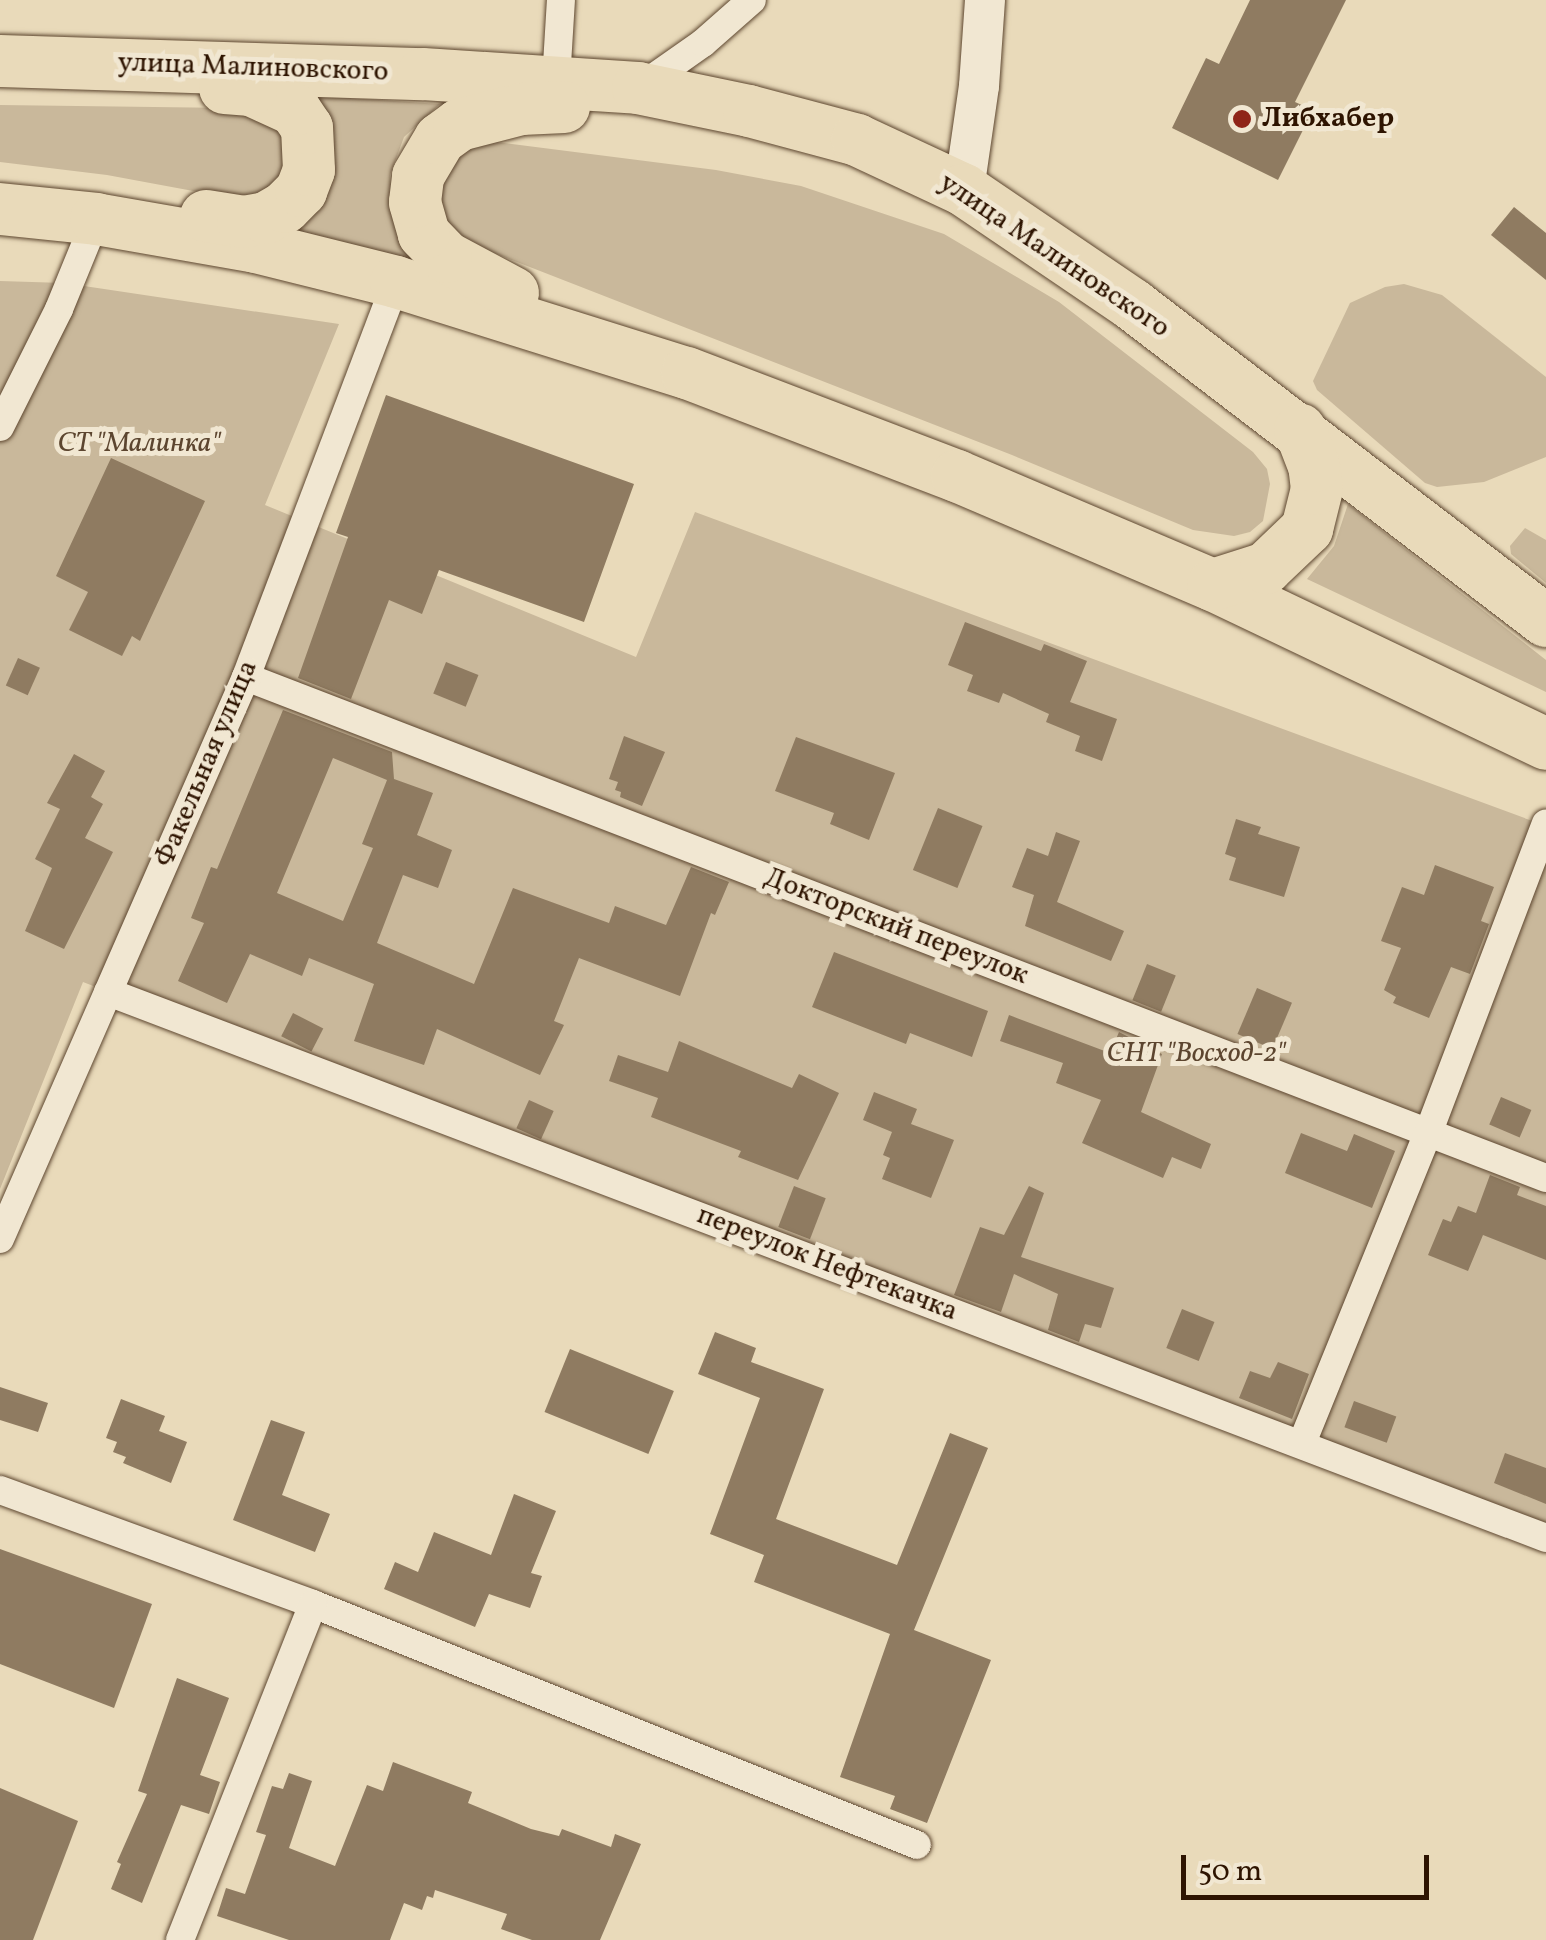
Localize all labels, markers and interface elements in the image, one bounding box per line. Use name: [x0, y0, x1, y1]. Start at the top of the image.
street label: улица Малиновского: [117, 46, 389, 90]
place label: Либхабер: [1262, 102, 1394, 136]
marker: Либхабер: [1231, 108, 1253, 130]
street label: улица Малиновского: [932, 166, 1176, 346]
park label: СТ "Малинка": [58, 427, 220, 461]
street label: Факельная улица: [148, 655, 266, 873]
street label: Докторский переулок: [759, 861, 1033, 993]
park label: СНТ "Восход-2": [1106, 1037, 1286, 1071]
street label: переулок Нефтекачка: [692, 1199, 962, 1329]
scale bar: [1186, 1835, 1434, 1897]
text: 50 m: [1198, 1851, 1262, 1893]

